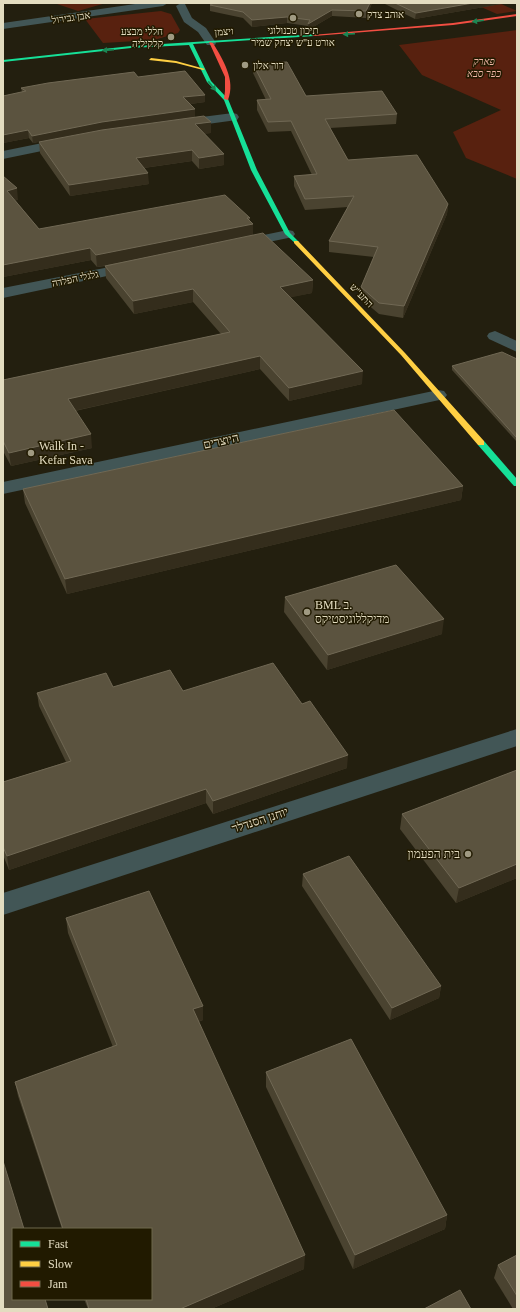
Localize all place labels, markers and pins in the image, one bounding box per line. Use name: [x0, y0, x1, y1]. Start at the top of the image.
marker: אוהב צדק: [354, 9, 364, 19]
place label: אוהב צדק: [367, 9, 404, 20]
marker: תיכון טכנולוגי אורט ע"ש יצחק שמיר: [288, 13, 298, 23]
place label: תיכון טכנולוגי אורט ע"ש יצחק שמיר: [251, 25, 335, 48]
place label: חללי מבצע קלקיליה: [121, 26, 163, 49]
marker: חללי מבצע קלקיליה: [166, 32, 176, 42]
marker: דור אלון: [240, 60, 250, 70]
place label: דור אלון: [253, 60, 284, 71]
place label: Walk In - Kefar Sava: [39, 439, 93, 467]
marker: Walk In - Kefar Sava: [26, 448, 36, 458]
place label: BML ב. מדיקללוגיסטיקס: [315, 598, 389, 626]
marker: BML ב. מדיקללוגיסטיקס: [302, 607, 312, 617]
place label: בית הפעמון: [408, 847, 460, 861]
marker: בית הפעמון: [463, 849, 473, 859]

